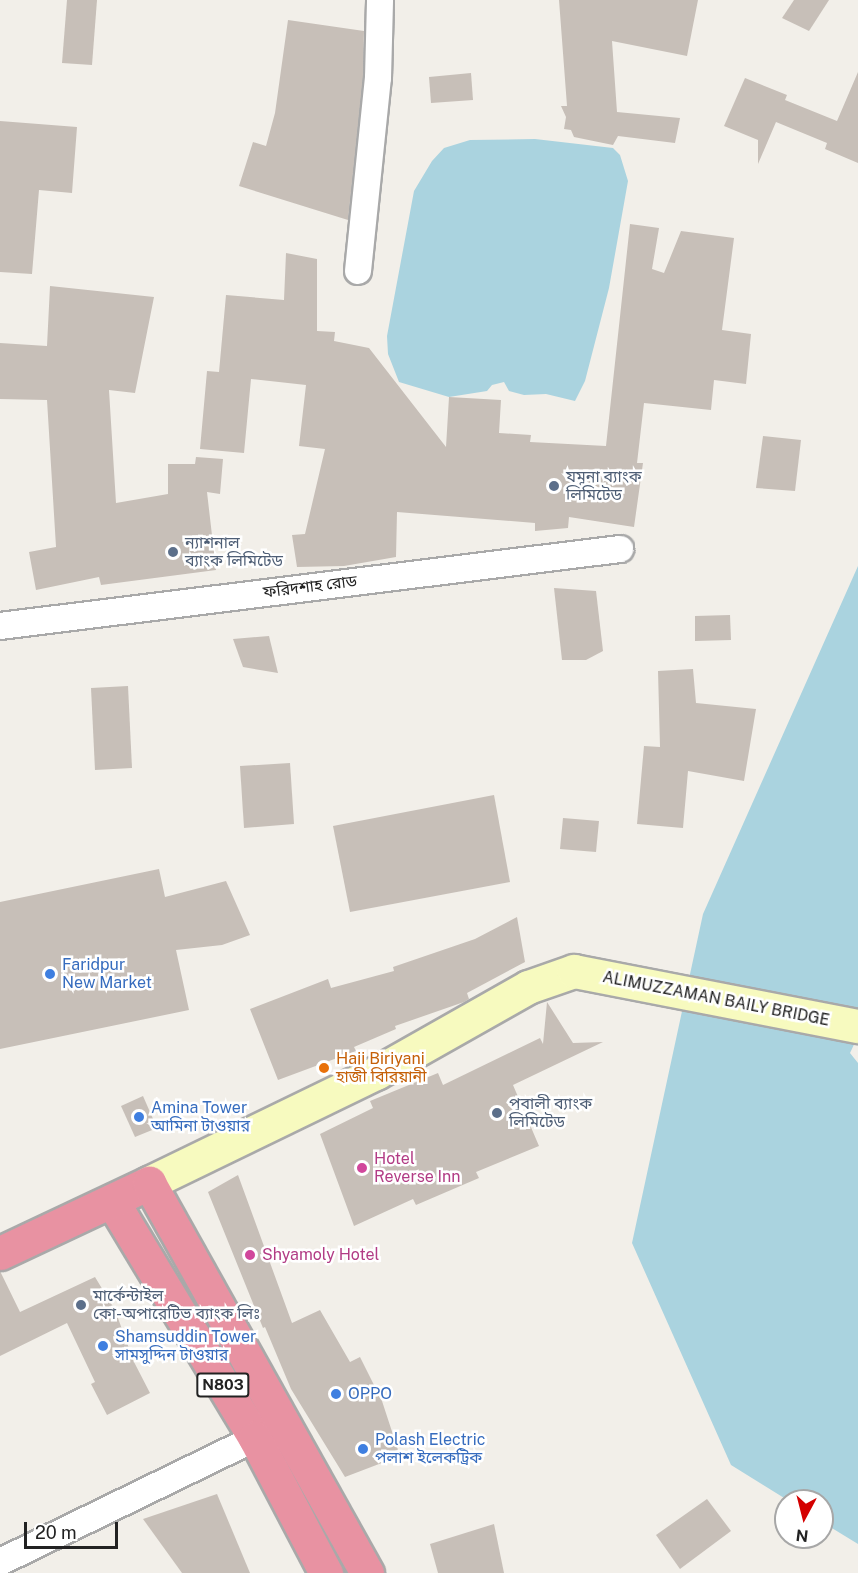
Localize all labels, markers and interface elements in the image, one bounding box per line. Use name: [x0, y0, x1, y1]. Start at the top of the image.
place label: যমুনা ব্যাংক লিমিটেড: [566, 467, 642, 505]
marker: যমুনা ব্যাংক লিমিটেড: [547, 479, 561, 493]
place label: ন্যাশনাল ব্যাংক লিমিটেড: [185, 533, 283, 571]
marker: ন্যাশনাল ব্যাংক লিমিটেড: [166, 545, 180, 559]
street label: ফরিদশাহ রোড: [262, 572, 358, 602]
place label: Faridpur New Market: [62, 955, 152, 993]
marker: Faridpur New Market: [43, 967, 57, 981]
street label: ALIMUZZAMAN BAILY BRIDGE: [601, 968, 831, 1030]
place label: Haji Biriyani হাজী বিরিয়ানী: [336, 1049, 426, 1087]
marker: Haji Biriyani হাজী বিরিয়ানী: [317, 1061, 331, 1075]
place label: পূবালী ব্যাংক লিমিটেড: [509, 1094, 592, 1132]
place label: Amina Tower আমিনা টাওয়ার: [151, 1098, 250, 1136]
marker: পূবালী ব্যাংক লিমিটেড: [490, 1106, 504, 1120]
marker: Amina Tower আমিনা টাওয়ার: [132, 1110, 146, 1124]
place label: Hotel Reverse Inn: [374, 1149, 461, 1187]
marker: Hotel Reverse Inn: [355, 1161, 369, 1175]
place label: Shyamoly Hotel: [262, 1245, 380, 1265]
marker: Shyamoly Hotel: [243, 1248, 257, 1262]
place label: মার্কেন্টাইল কো-অপারেটিভ ব্যাংক লিঃ: [93, 1286, 260, 1324]
marker: মার্কেন্টাইল কো-অপারেটিভ ব্যাংক লিঃ: [74, 1298, 88, 1312]
place label: Shamsuddin Tower সামসুদ্দিন টাওয়ার: [115, 1327, 256, 1365]
marker: Shamsuddin Tower সামসুদ্দিন টাওয়ার: [96, 1339, 110, 1353]
road number: N803: [196, 1373, 250, 1397]
place label: OPPO: [348, 1384, 392, 1404]
marker: OPPO: [329, 1387, 343, 1401]
place label: Polash Electric পলাশ ইলেকট্রিক: [375, 1430, 486, 1468]
marker: Polash Electric পলাশ ইলেকট্রিক: [356, 1442, 370, 1456]
north arrow: [774, 1489, 834, 1549]
scale bar: [27, 1510, 122, 1548]
text: 20 m: [35, 1522, 77, 1543]
text: N: [795, 1525, 809, 1546]

